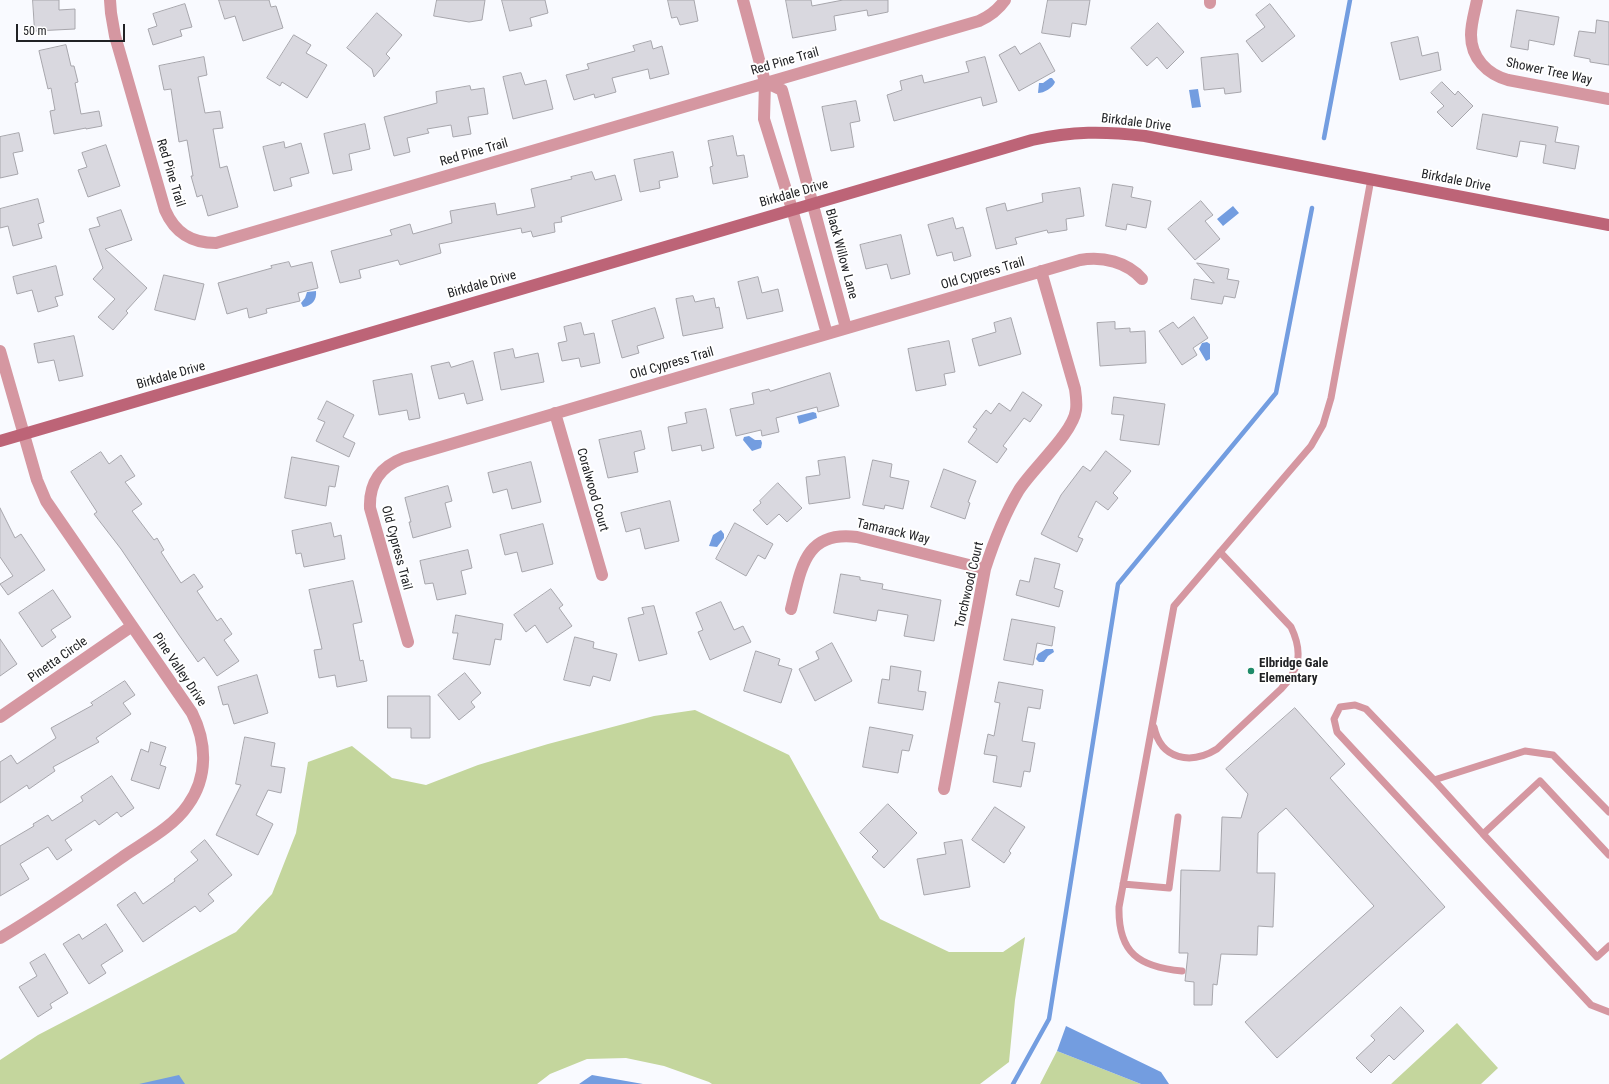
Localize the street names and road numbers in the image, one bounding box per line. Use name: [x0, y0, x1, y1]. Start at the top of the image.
street label: Red Pine Trail: [749, 45, 821, 79]
street label: Shower Tree Way: [1505, 55, 1593, 89]
street label: Birkdale Drive: [1100, 111, 1172, 135]
street label: Red Pine Trail: [438, 136, 510, 170]
street label: Red Pine Trail: [152, 137, 188, 209]
street label: Birkdale Drive: [1420, 167, 1492, 195]
street label: Birkdale Drive: [758, 177, 830, 211]
street label: Black Willow Lane: [821, 207, 861, 301]
street label: Old Cypress Trail: [939, 255, 1027, 293]
street label: Birkdale Drive: [446, 268, 518, 302]
street label: Old Cypress Trail: [628, 345, 716, 383]
street label: Birkdale Drive: [135, 359, 207, 393]
street label: Coralwood Court: [573, 446, 611, 534]
street label: Old Cypress Trail: [377, 504, 415, 592]
street label: Tamarack Way: [855, 516, 931, 548]
street label: Torchwood Court: [952, 540, 988, 630]
street label: Pine Valley Drive: [149, 630, 209, 710]
street label: Pinetta Circle: [25, 634, 91, 686]

